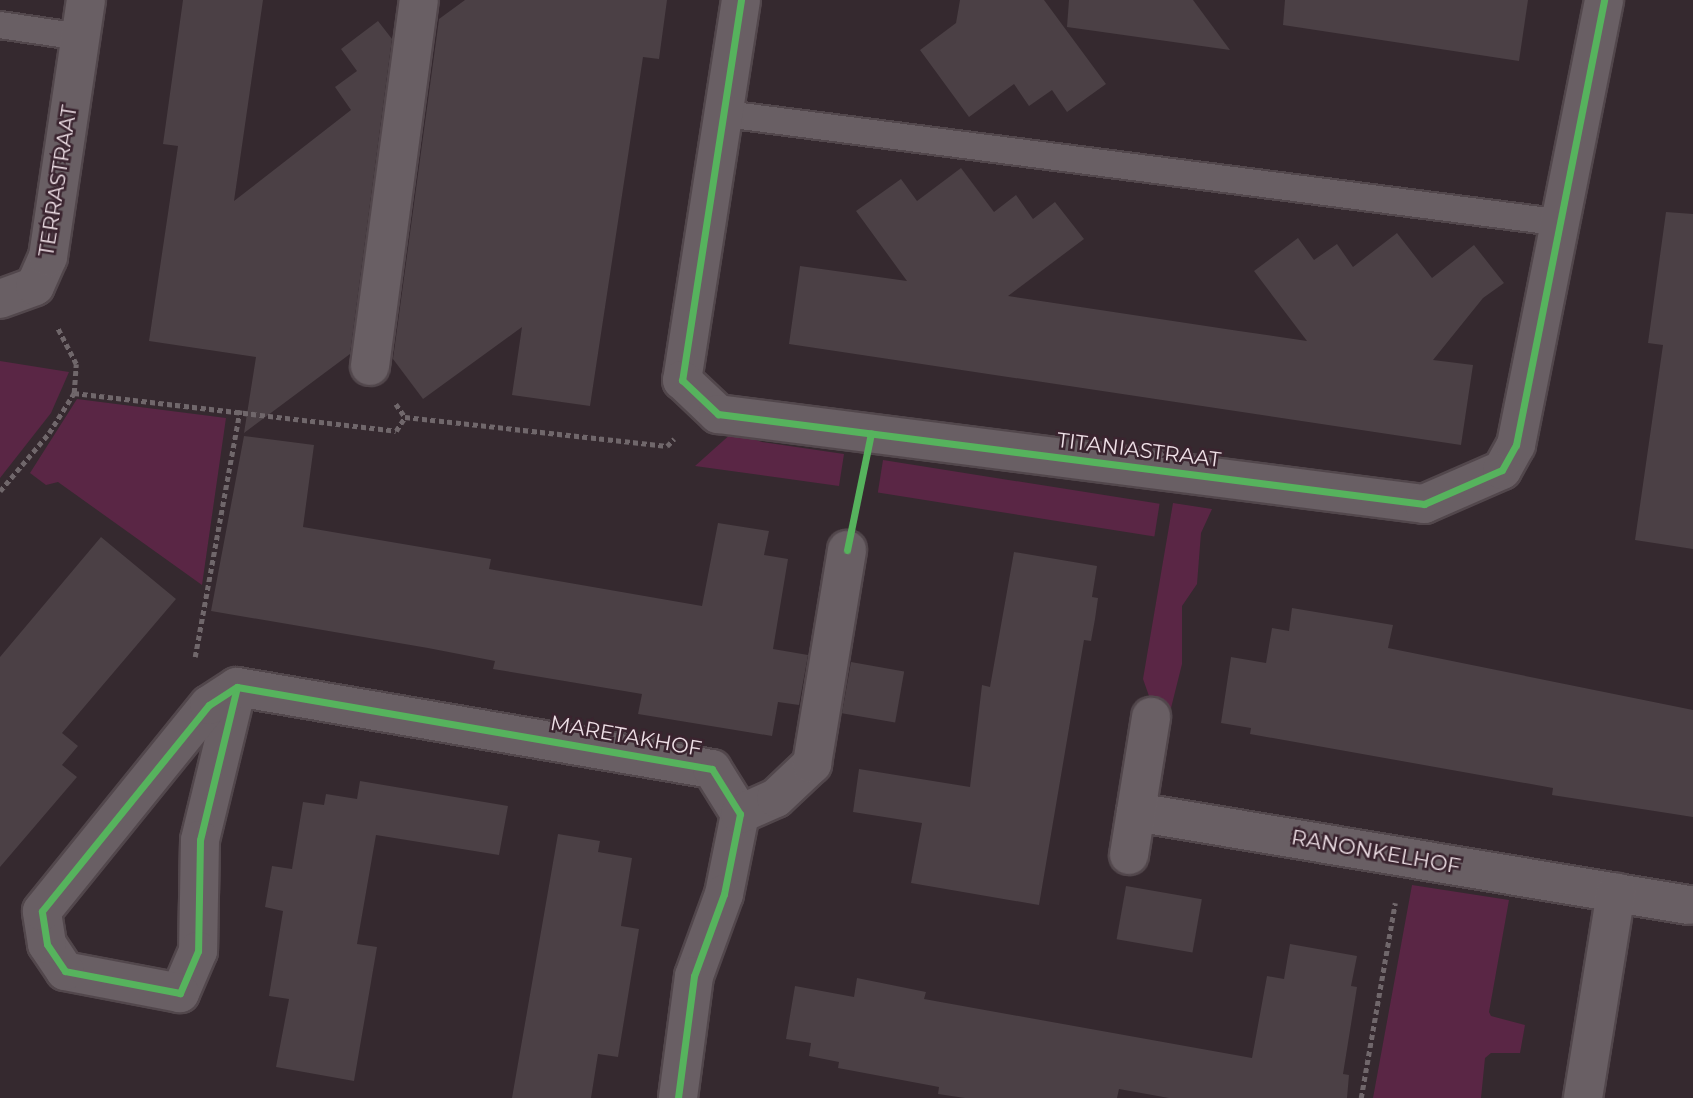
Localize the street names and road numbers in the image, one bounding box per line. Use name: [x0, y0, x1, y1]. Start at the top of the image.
street label: TERRASTRAAT: [34, 103, 82, 259]
street label: TITANIASTRAAT: [1056, 427, 1222, 473]
street label: MARETAKHOF: [548, 710, 704, 762]
street label: RANONKELHOF: [1289, 825, 1463, 879]

